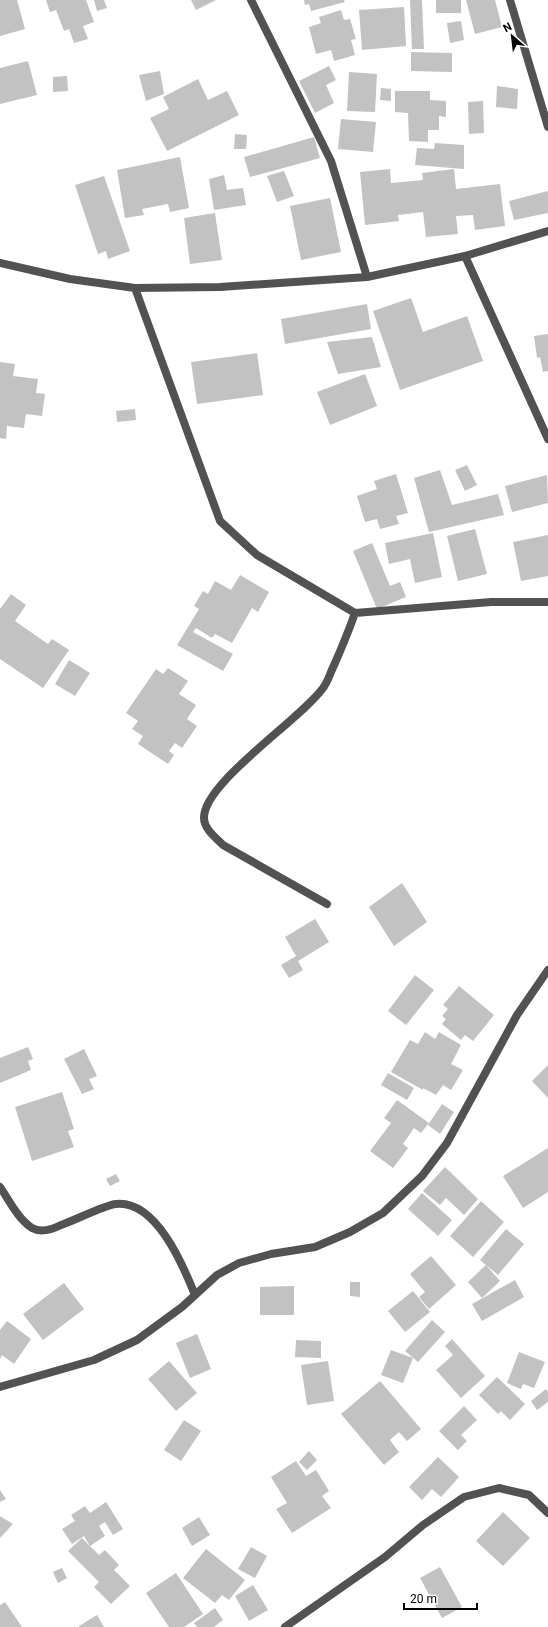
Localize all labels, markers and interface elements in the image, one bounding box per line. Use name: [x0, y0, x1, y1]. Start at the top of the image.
north arrow: [492, 16, 532, 56]
text: N: [501, 20, 514, 35]
scale bar: [404, 1585, 477, 1611]
text: 20 m: [410, 1592, 437, 1606]

